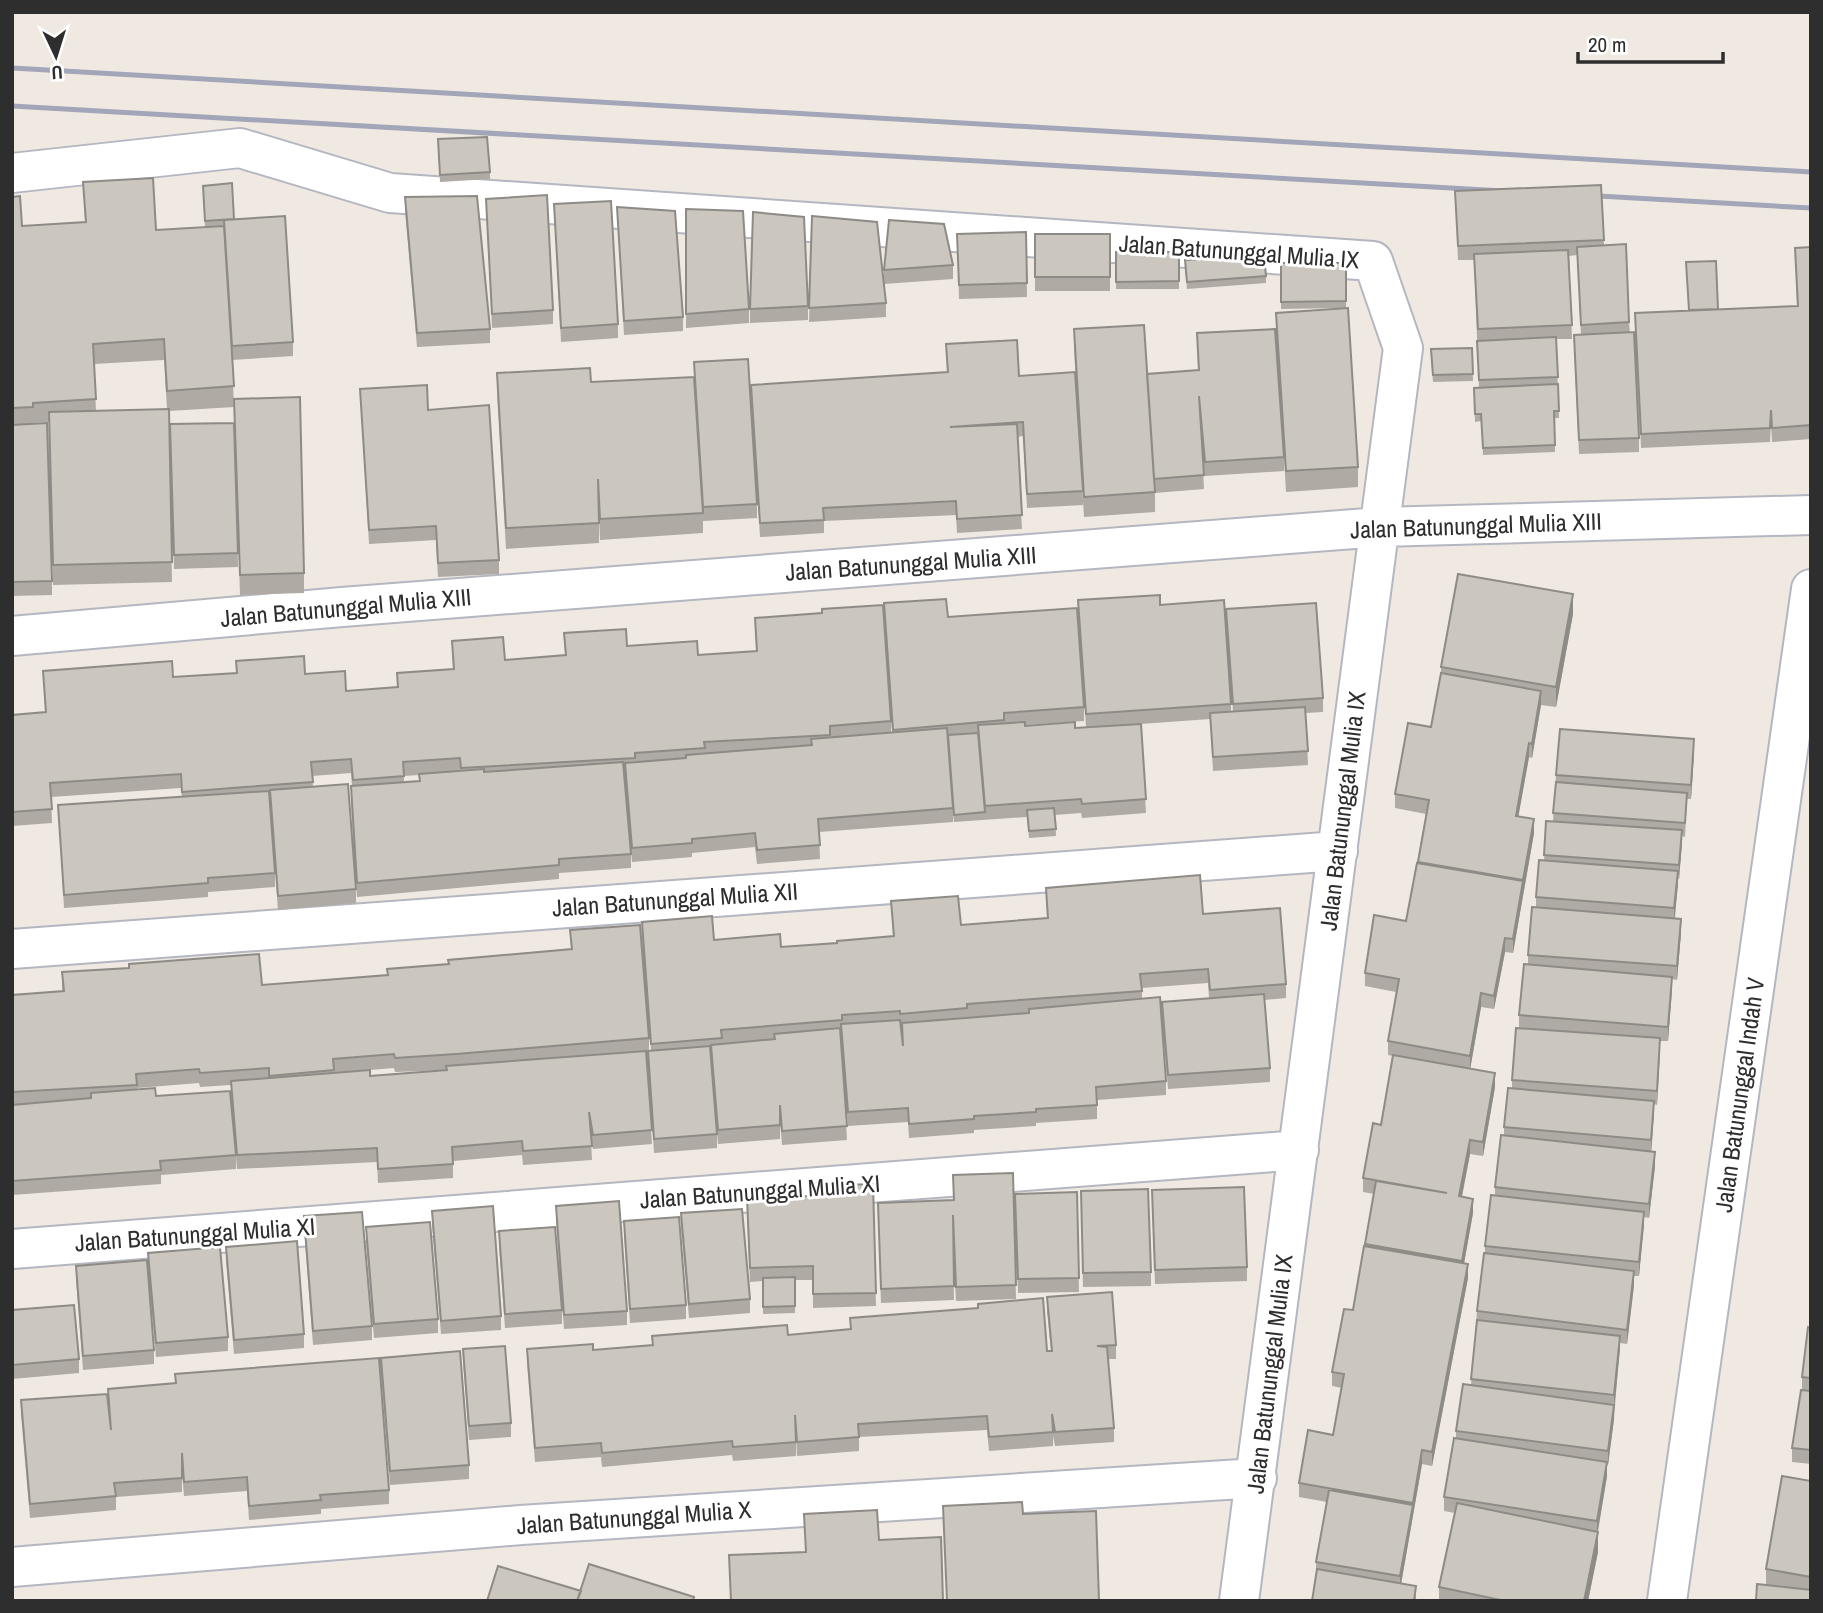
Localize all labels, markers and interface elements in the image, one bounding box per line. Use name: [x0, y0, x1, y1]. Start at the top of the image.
north arrow: [21, 21, 91, 91]
scale bar: [1578, 21, 1723, 65]
text: 20 m: [1588, 30, 1626, 59]
text: U: [51, 60, 64, 86]
street label: Jalan Batununggal Mulia IX: [1118, 227, 1361, 275]
street label: Jalan Batununggal Mulia XIII: [1350, 505, 1602, 545]
street label: Jalan Batununggal Mulia XIII: [784, 538, 1038, 588]
street label: Jalan Batununggal Mulia XIII: [219, 580, 473, 634]
street label: Jalan Batununggal Mulia IX: [1311, 689, 1373, 932]
street label: Jalan Batununggal Mulia XII: [551, 874, 799, 924]
street label: Jalan Batununggal Indah V: [1707, 976, 1771, 1214]
street label: Jalan Batununggal Mulia XI: [639, 1167, 881, 1215]
street label: Jalan Batununggal Mulia XI: [74, 1210, 316, 1258]
street label: Jalan Batununggal Mulia IX: [1238, 1252, 1300, 1495]
street label: Jalan Batununggal Mulia X: [515, 1493, 753, 1541]

